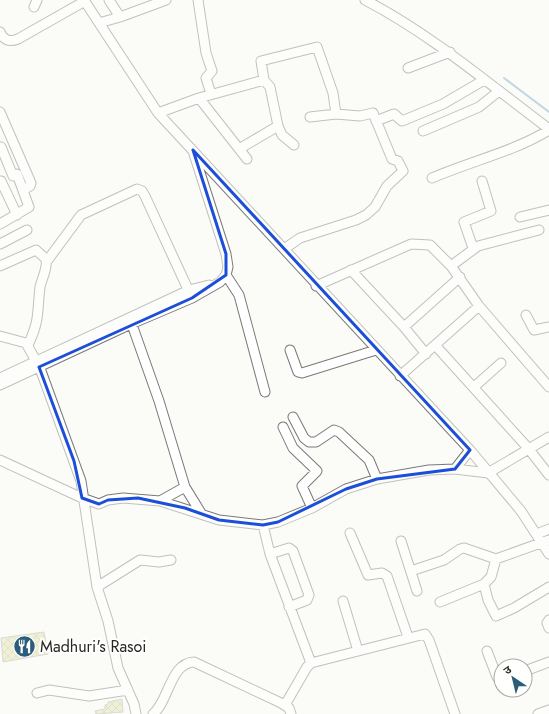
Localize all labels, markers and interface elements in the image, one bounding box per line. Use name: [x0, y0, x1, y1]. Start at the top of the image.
restaurant icon: Madhuri's Rasoi: [11, 633, 37, 659]
place label: Madhuri's Rasoi: [40, 635, 146, 658]
north arrow: [493, 658, 533, 698]
text: उ: [500, 661, 515, 678]

